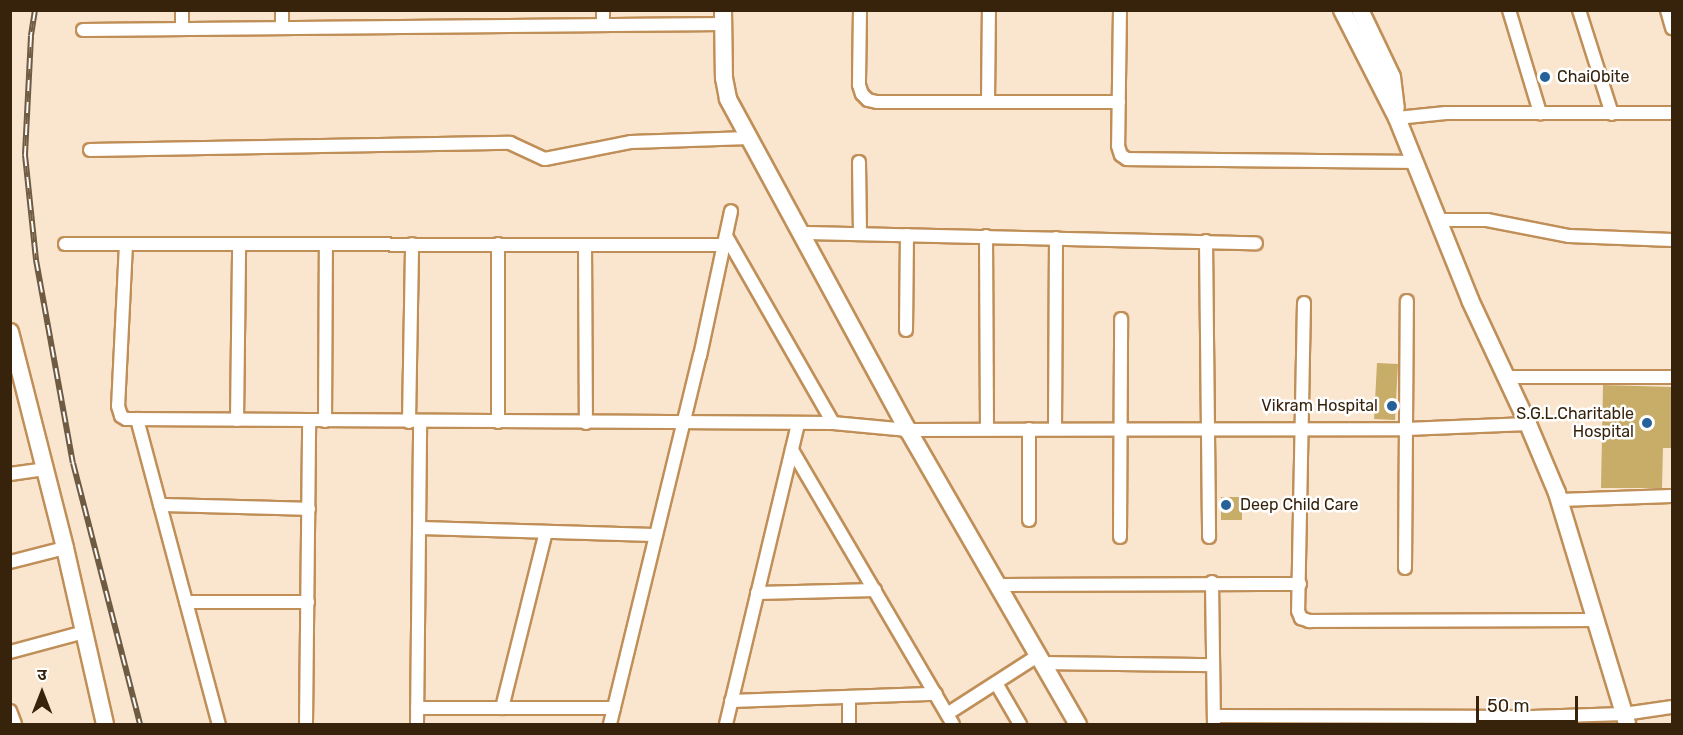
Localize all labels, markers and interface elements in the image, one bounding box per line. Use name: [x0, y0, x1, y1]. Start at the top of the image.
place label: ChaiObite: [1557, 67, 1630, 87]
marker: ChaiObite: [1538, 70, 1552, 84]
place label: Vikram Hospital: [1261, 396, 1378, 416]
marker: Vikram Hospital: [1383, 397, 1401, 415]
place label: S.G.L.Charitable Hospital: [1516, 404, 1634, 442]
marker: S.G.L.Charitable Hospital: [1638, 414, 1656, 432]
place label: Deep Child Care: [1240, 495, 1358, 515]
marker: Deep Child Care: [1217, 496, 1235, 514]
north arrow: [12, 663, 72, 723]
text: उ: [37, 665, 47, 684]
scale bar: [1479, 684, 1581, 722]
text: 50 m: [1487, 695, 1530, 717]

